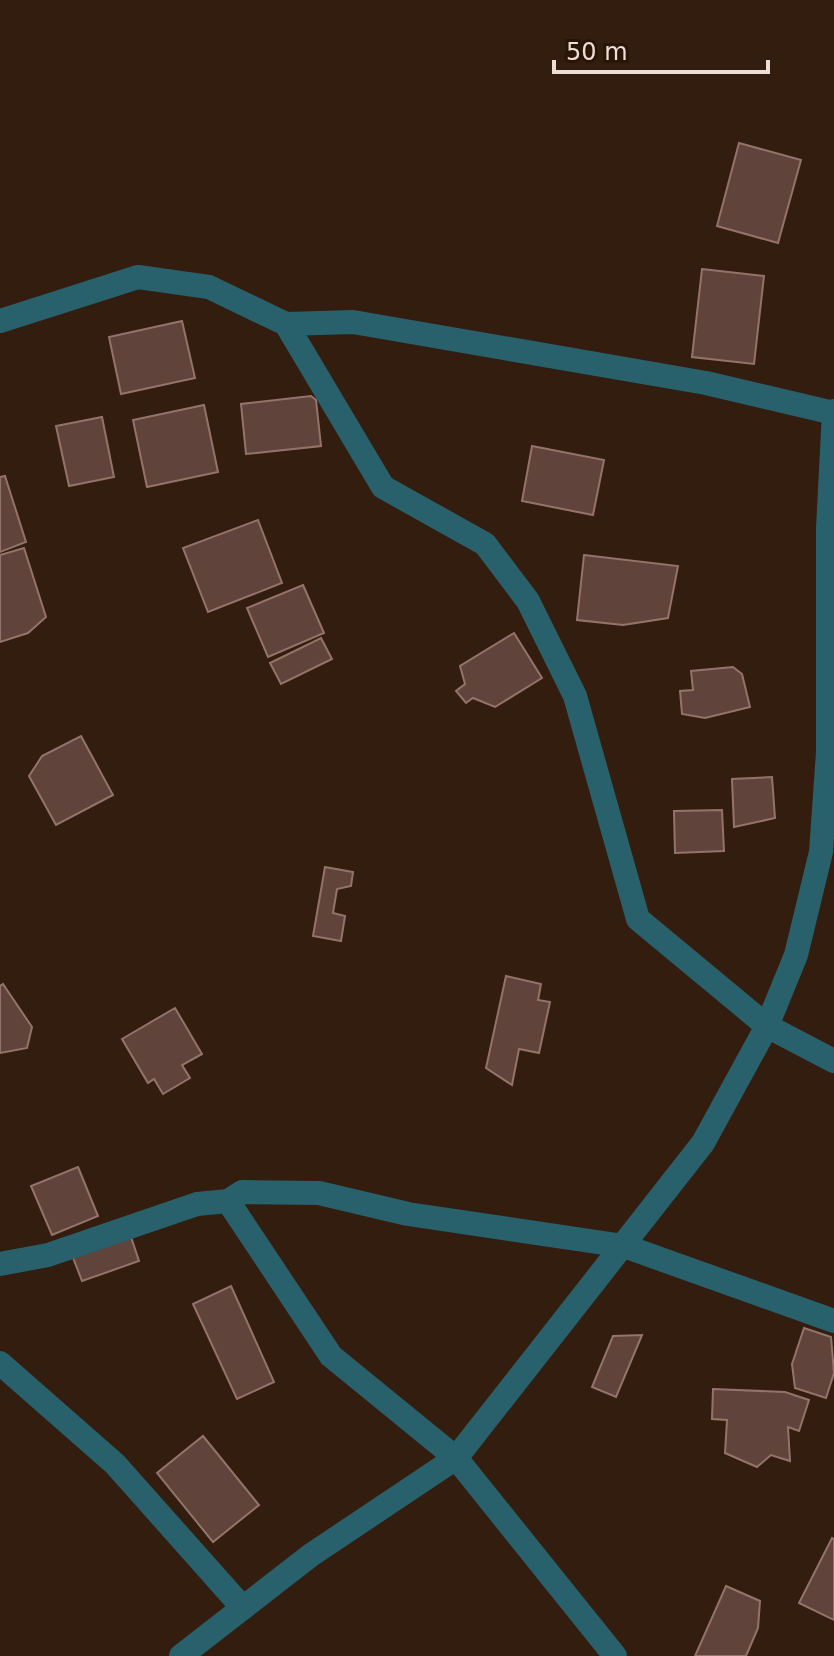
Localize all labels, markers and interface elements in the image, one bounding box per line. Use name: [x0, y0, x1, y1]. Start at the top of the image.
scale bar: [554, 24, 768, 74]
text: 50 m: [566, 38, 628, 66]

